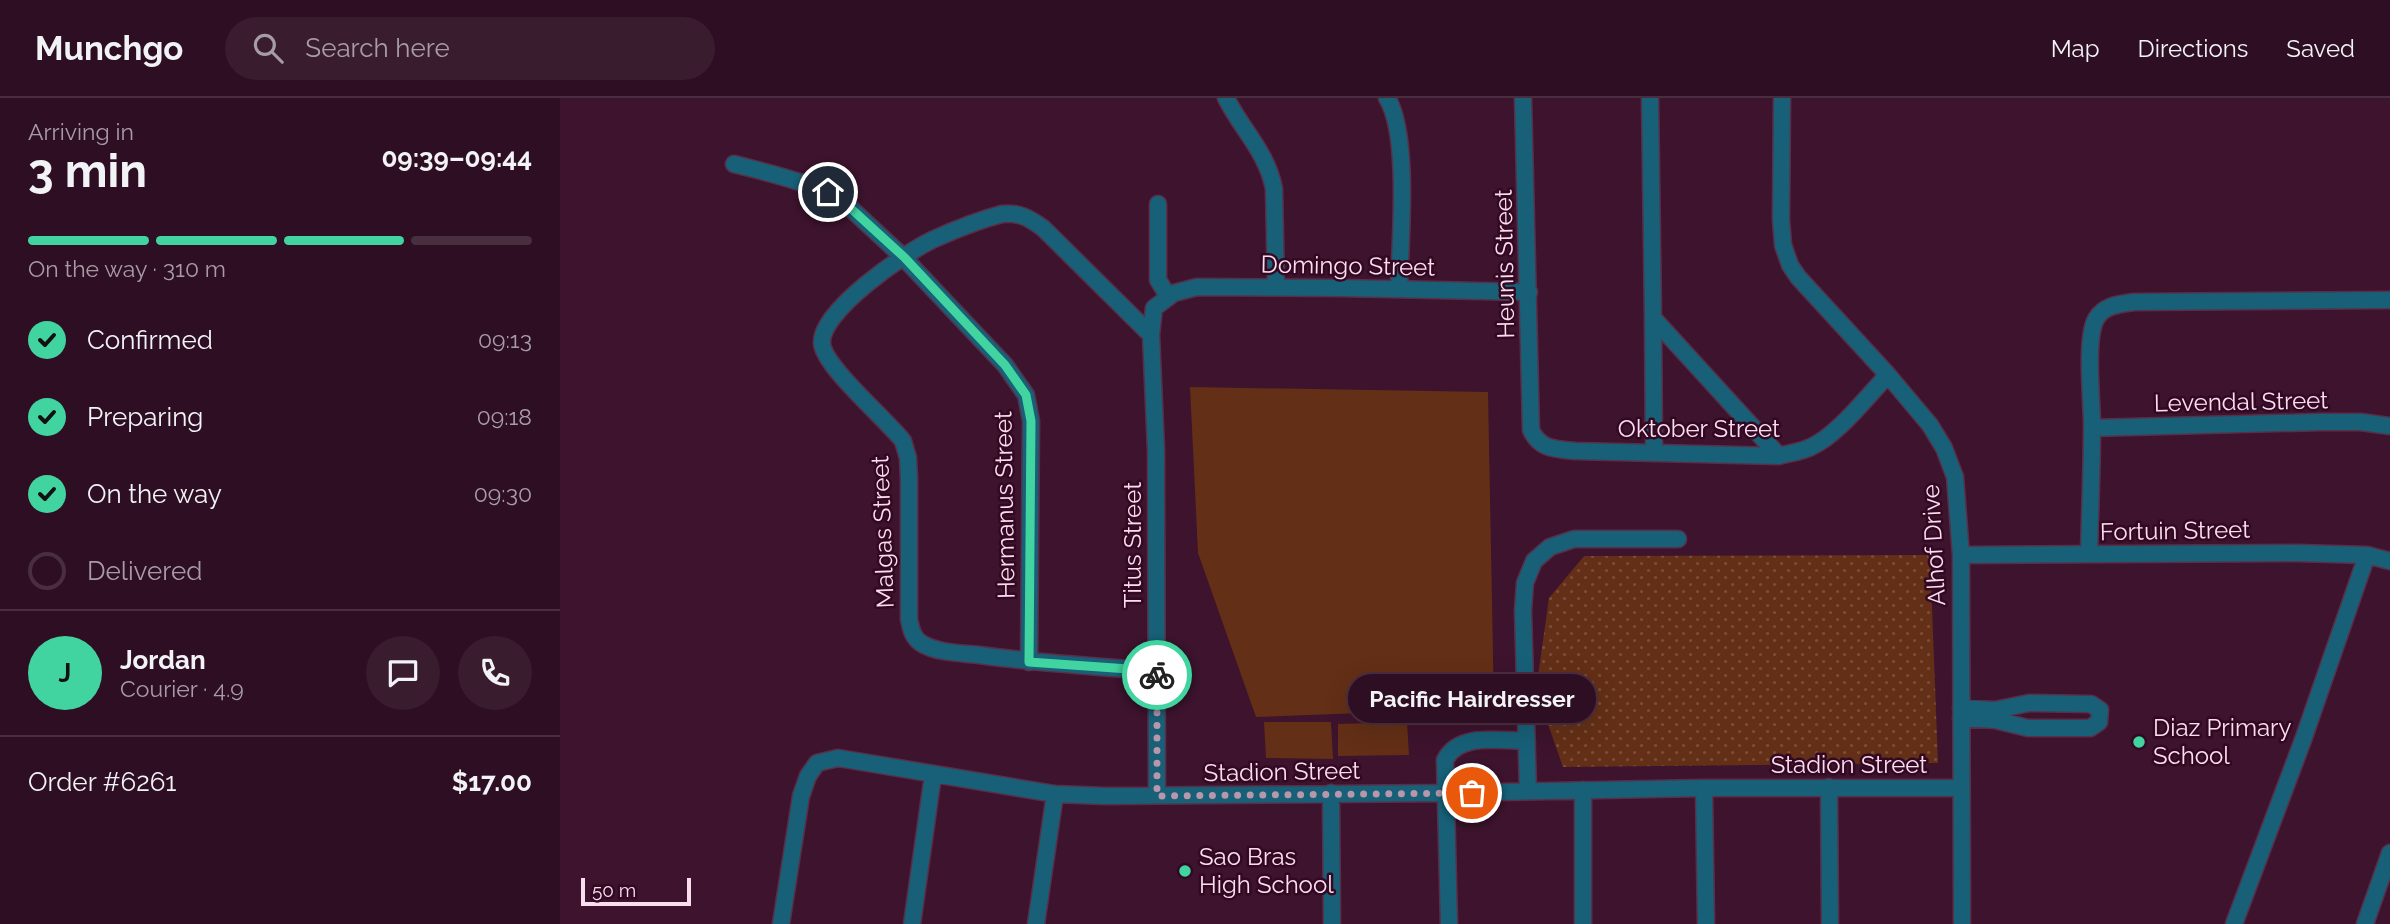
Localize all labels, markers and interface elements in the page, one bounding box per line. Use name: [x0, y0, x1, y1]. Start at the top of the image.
search box: [225, 17, 715, 80]
text: Munchgo: [35, 29, 183, 68]
icon: search: [249, 29, 287, 67]
text: Search here: [305, 33, 450, 63]
text: Map: [2051, 34, 2100, 63]
text: Directions: [2138, 34, 2248, 63]
text: Saved: [2286, 34, 2355, 63]
text: Arriving in: [28, 118, 134, 145]
text: 09:39–09:44: [381, 143, 532, 173]
text: 3 min: [28, 144, 147, 198]
pin: [798, 162, 858, 222]
icon: home: [809, 173, 847, 211]
street label: Heunis Street: [1489, 189, 1520, 339]
street label: Domingo Street: [1261, 249, 1435, 282]
text: On the way · 310 m: [28, 255, 226, 282]
icon: check: [28, 321, 66, 359]
text: Confirmed: [87, 325, 213, 355]
text: 09:13: [478, 326, 532, 353]
street label: Levendal Street: [2154, 385, 2328, 418]
icon: check: [28, 398, 66, 436]
text: Preparing: [87, 402, 203, 432]
text: 09:18: [477, 403, 532, 430]
street label: Hermanus Street: [988, 411, 1021, 599]
street label: Oktober Street: [1618, 414, 1780, 443]
street label: Malgas Street: [865, 455, 900, 609]
icon: check: [28, 475, 66, 513]
text: On the way: [87, 479, 222, 509]
text: 09:30: [474, 480, 532, 507]
street label: Titus Street: [1118, 482, 1147, 608]
street label: Alhof Drive: [1916, 484, 1951, 607]
street label: Fortuin Street: [2100, 515, 2250, 546]
text: Delivered: [87, 556, 202, 586]
button: chat: [366, 636, 440, 710]
button: phone: [458, 636, 532, 710]
courier: [1122, 640, 1192, 710]
text: Jordan: [120, 645, 206, 675]
icon: bike: [1138, 656, 1176, 694]
text: J: [59, 658, 71, 688]
callout: Pacific Hairdresser: [1348, 674, 1596, 723]
text: Courier · 4.9: [120, 675, 244, 702]
text: Pacific Hairdresser: [1369, 685, 1575, 712]
place label: Diaz Primary School: [2153, 713, 2292, 770]
marker: Diaz Primary School: [2131, 734, 2147, 750]
street label: Stadion Street: [1771, 750, 1927, 779]
street label: Stadion Street: [1203, 756, 1361, 787]
pin: [1442, 763, 1502, 823]
text: Order #6261: [28, 767, 177, 797]
text: $17.00: [452, 767, 532, 797]
icon: bag: [1453, 774, 1491, 812]
place label: Sao Bras High School: [1199, 842, 1334, 899]
marker: Sao Bras High School: [1177, 863, 1193, 879]
scale bar: [581, 875, 691, 907]
text: 50 m: [592, 879, 636, 901]

